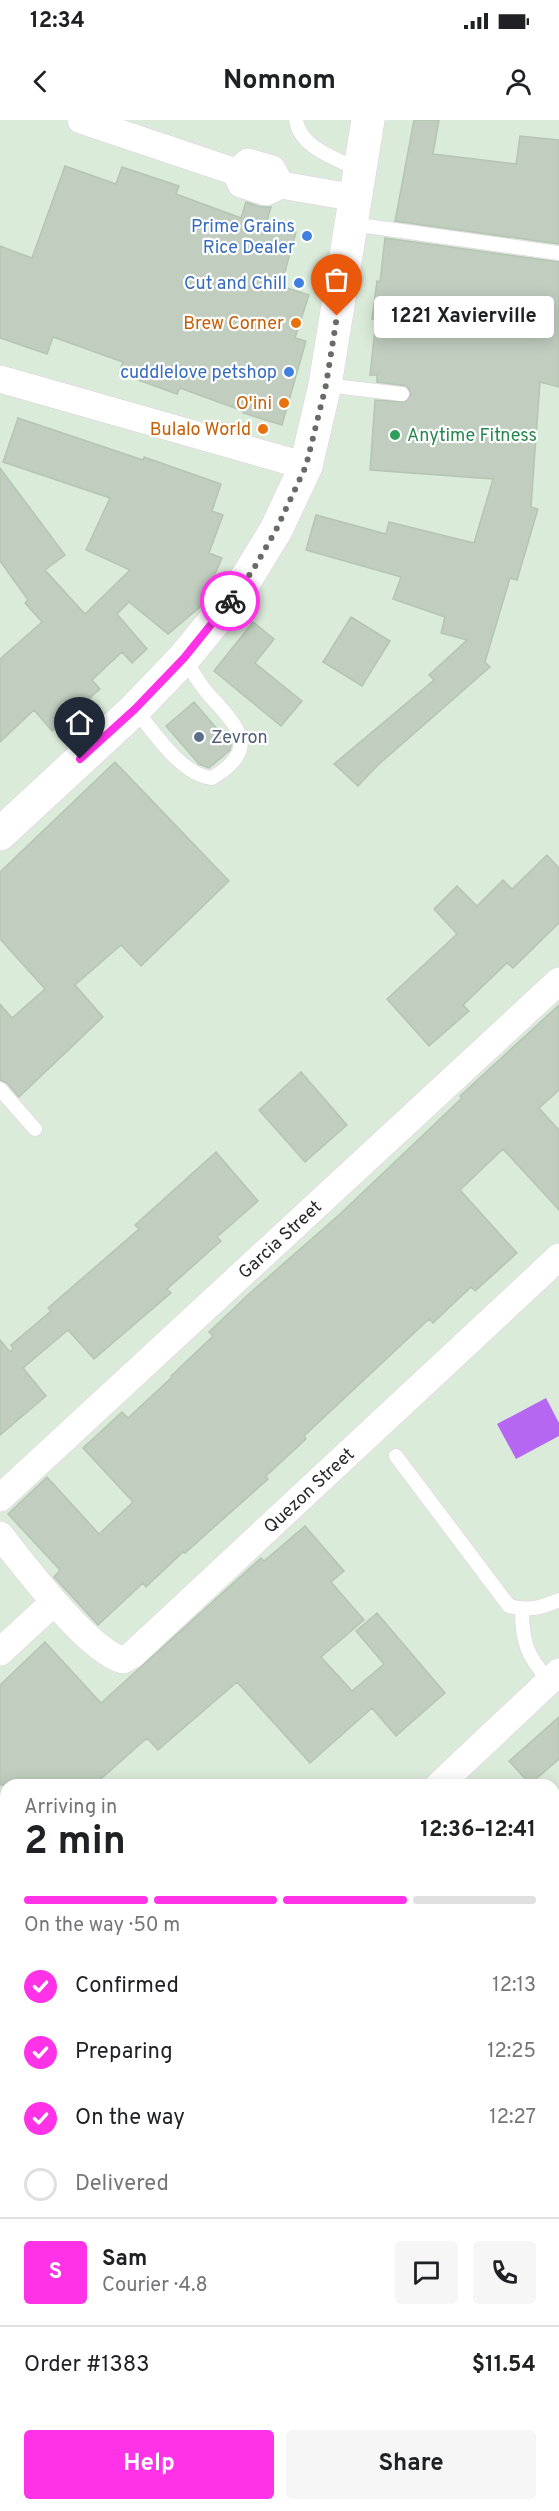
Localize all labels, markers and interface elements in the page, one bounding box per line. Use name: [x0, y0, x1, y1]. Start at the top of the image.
text: 12:34: [30, 8, 85, 35]
text: Nomnom: [223, 64, 336, 98]
icon: back: [24, 65, 57, 98]
icon: person: [502, 65, 535, 98]
place label: Prime Grains Rice Dealer: [191, 216, 295, 260]
marker: Prime Grains Rice Dealer: [300, 229, 314, 243]
pin: [311, 254, 362, 316]
icon: bag: [320, 263, 353, 296]
place label: Cut and Chill: [184, 273, 287, 296]
marker: Cut and Chill: [292, 276, 306, 290]
callout: 1221 Xavierville: [373, 295, 553, 337]
text: 1221 Xavierville: [391, 304, 537, 330]
place label: Brew Corner: [183, 313, 284, 336]
marker: Brew Corner: [289, 316, 303, 330]
place label: cuddlelove petshop: [120, 362, 277, 385]
marker: cuddlelove petshop: [282, 365, 296, 379]
place label: O'ini: [236, 393, 272, 416]
marker: O'ini: [277, 396, 291, 410]
place label: Bulalo World: [150, 419, 251, 442]
marker: Bulalo World: [256, 422, 270, 436]
place label: Anytime Fitness: [407, 425, 537, 448]
marker: Anytime Fitness: [388, 428, 402, 442]
courier: [200, 571, 260, 631]
icon: bike: [214, 585, 247, 618]
pin: [54, 697, 105, 759]
icon: home: [63, 706, 96, 739]
place label: Zevron: [211, 727, 268, 750]
marker: Zevron: [192, 730, 206, 744]
street label: Garcia Street: [234, 1196, 327, 1285]
street label: Quezon Street: [260, 1444, 360, 1539]
text: Arriving in: [24, 1795, 117, 1821]
text: 12:36–12:41: [420, 1817, 536, 1844]
text: 2 min: [24, 1819, 126, 1868]
text: On the way · 50 m: [24, 1913, 180, 1939]
icon: check: [24, 1970, 57, 2003]
text: Confirmed: [75, 1973, 179, 2000]
text: 12:13: [492, 1973, 536, 1999]
icon: check: [24, 2036, 57, 2069]
text: Preparing: [75, 2039, 173, 2066]
text: 12:25: [487, 2039, 536, 2065]
icon: check: [24, 2102, 57, 2135]
text: On the way: [75, 2105, 185, 2132]
text: 12:27: [489, 2105, 536, 2131]
text: Delivered: [75, 2171, 169, 2198]
button: chat: [395, 2241, 458, 2304]
button: phone: [473, 2241, 536, 2304]
text: Sam: [102, 2246, 147, 2273]
text: S: [49, 2259, 62, 2286]
text: Courier · 4.8: [102, 2273, 208, 2299]
text: Order #1383: [24, 2352, 149, 2379]
text: $11.54: [472, 2352, 536, 2379]
button: Help: [24, 2430, 274, 2499]
button: Share: [286, 2430, 536, 2499]

